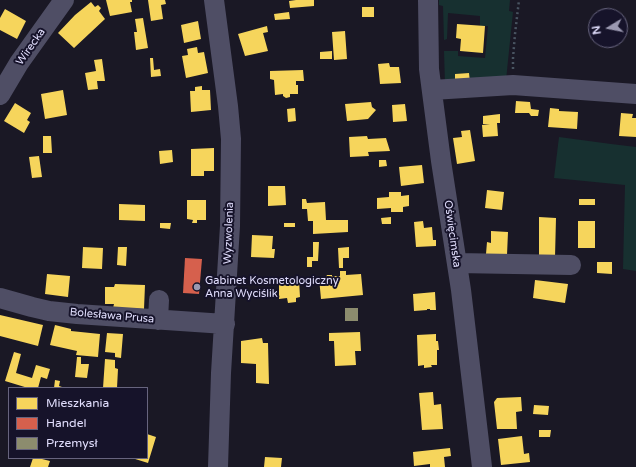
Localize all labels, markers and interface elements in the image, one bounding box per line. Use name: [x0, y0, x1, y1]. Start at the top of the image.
north arrow: [588, 8, 628, 48]
text: N: [590, 25, 604, 35]
street label: Wirecka: [14, 26, 48, 68]
street label: Oświęcimska: [441, 199, 463, 269]
street label: Wyzwolenia: [221, 202, 237, 264]
place label: Gabinet Kosmetologiczny Anna Wyciślik: [205, 274, 339, 300]
marker: Gabinet Kosmetologiczny Anna Wyciślik: [192, 282, 202, 292]
street label: Bolesława Prusa: [69, 306, 155, 326]
legend: [8, 387, 148, 459]
text: Mieszkania: [46, 396, 109, 410]
text: Handel: [46, 416, 86, 430]
text: Przemysł: [46, 436, 98, 450]

